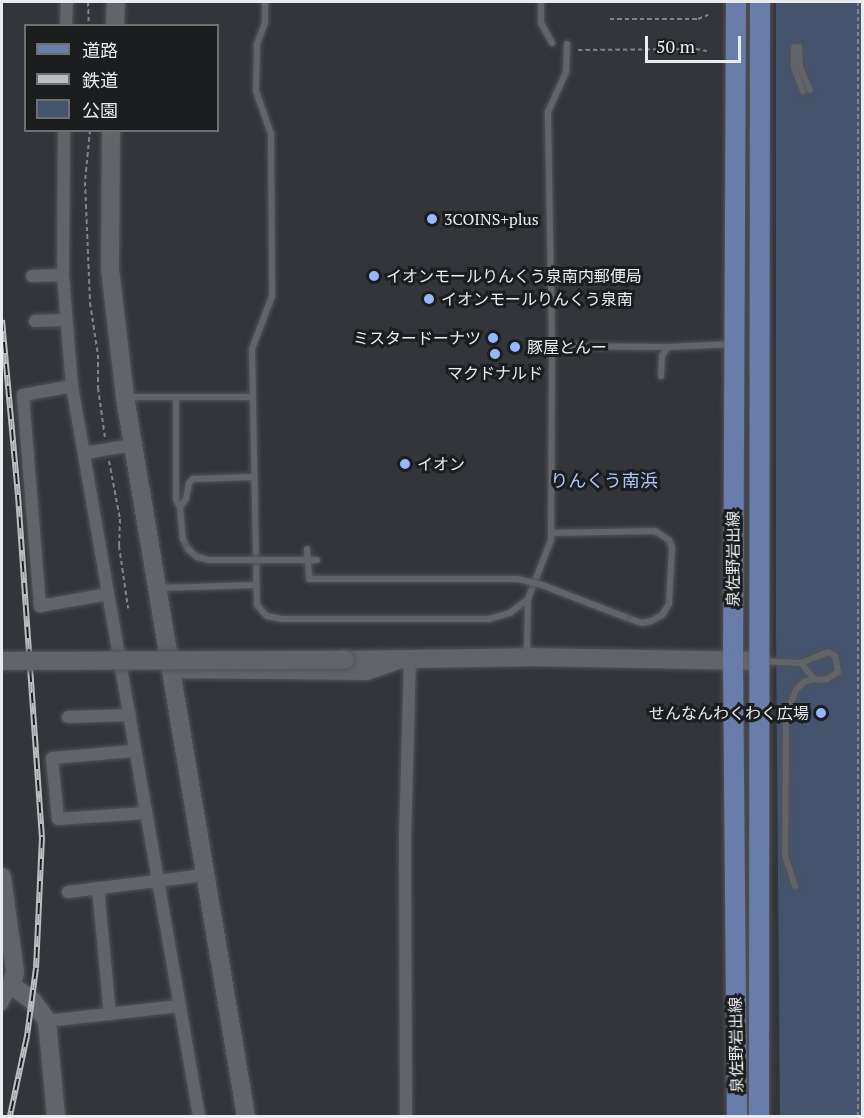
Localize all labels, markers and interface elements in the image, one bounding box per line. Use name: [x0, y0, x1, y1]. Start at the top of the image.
legend: [24, 24, 219, 132]
scale bar: [648, 24, 744, 62]
text: 50 m: [656, 34, 695, 58]
text: 道路: [82, 38, 118, 62]
text: 鉄道: [82, 68, 118, 92]
text: 公園: [82, 98, 118, 122]
place label: 3COINS+plus: [444, 209, 539, 229]
marker: 3COINS+plus: [425, 212, 439, 226]
place label: イオンモールりんくう泉南内郵便局: [386, 266, 642, 286]
marker: イオンモールりんくう泉南内郵便局: [367, 269, 381, 283]
place label: イオンモールりんくう泉南: [441, 289, 633, 309]
marker: イオンモールりんくう泉南: [422, 292, 436, 306]
place label: ミスタードーナツ: [353, 328, 481, 348]
marker: ミスタードーナツ: [486, 331, 500, 345]
place label: 豚屋とんー: [527, 337, 607, 357]
marker: 豚屋とんー: [508, 340, 522, 354]
marker: マクドナルド: [488, 347, 502, 361]
place label: マクドナルド: [447, 363, 543, 383]
place label: イオン: [417, 454, 465, 474]
marker: イオン: [398, 457, 412, 471]
district label: りんくう南浜: [550, 469, 658, 491]
street label: 泉佐野岩出線: [723, 511, 743, 607]
place label: せんなんわくわく広場: [649, 703, 809, 723]
marker: せんなんわくわく広場: [814, 706, 828, 720]
street label: 泉佐野岩出線: [726, 997, 746, 1093]

